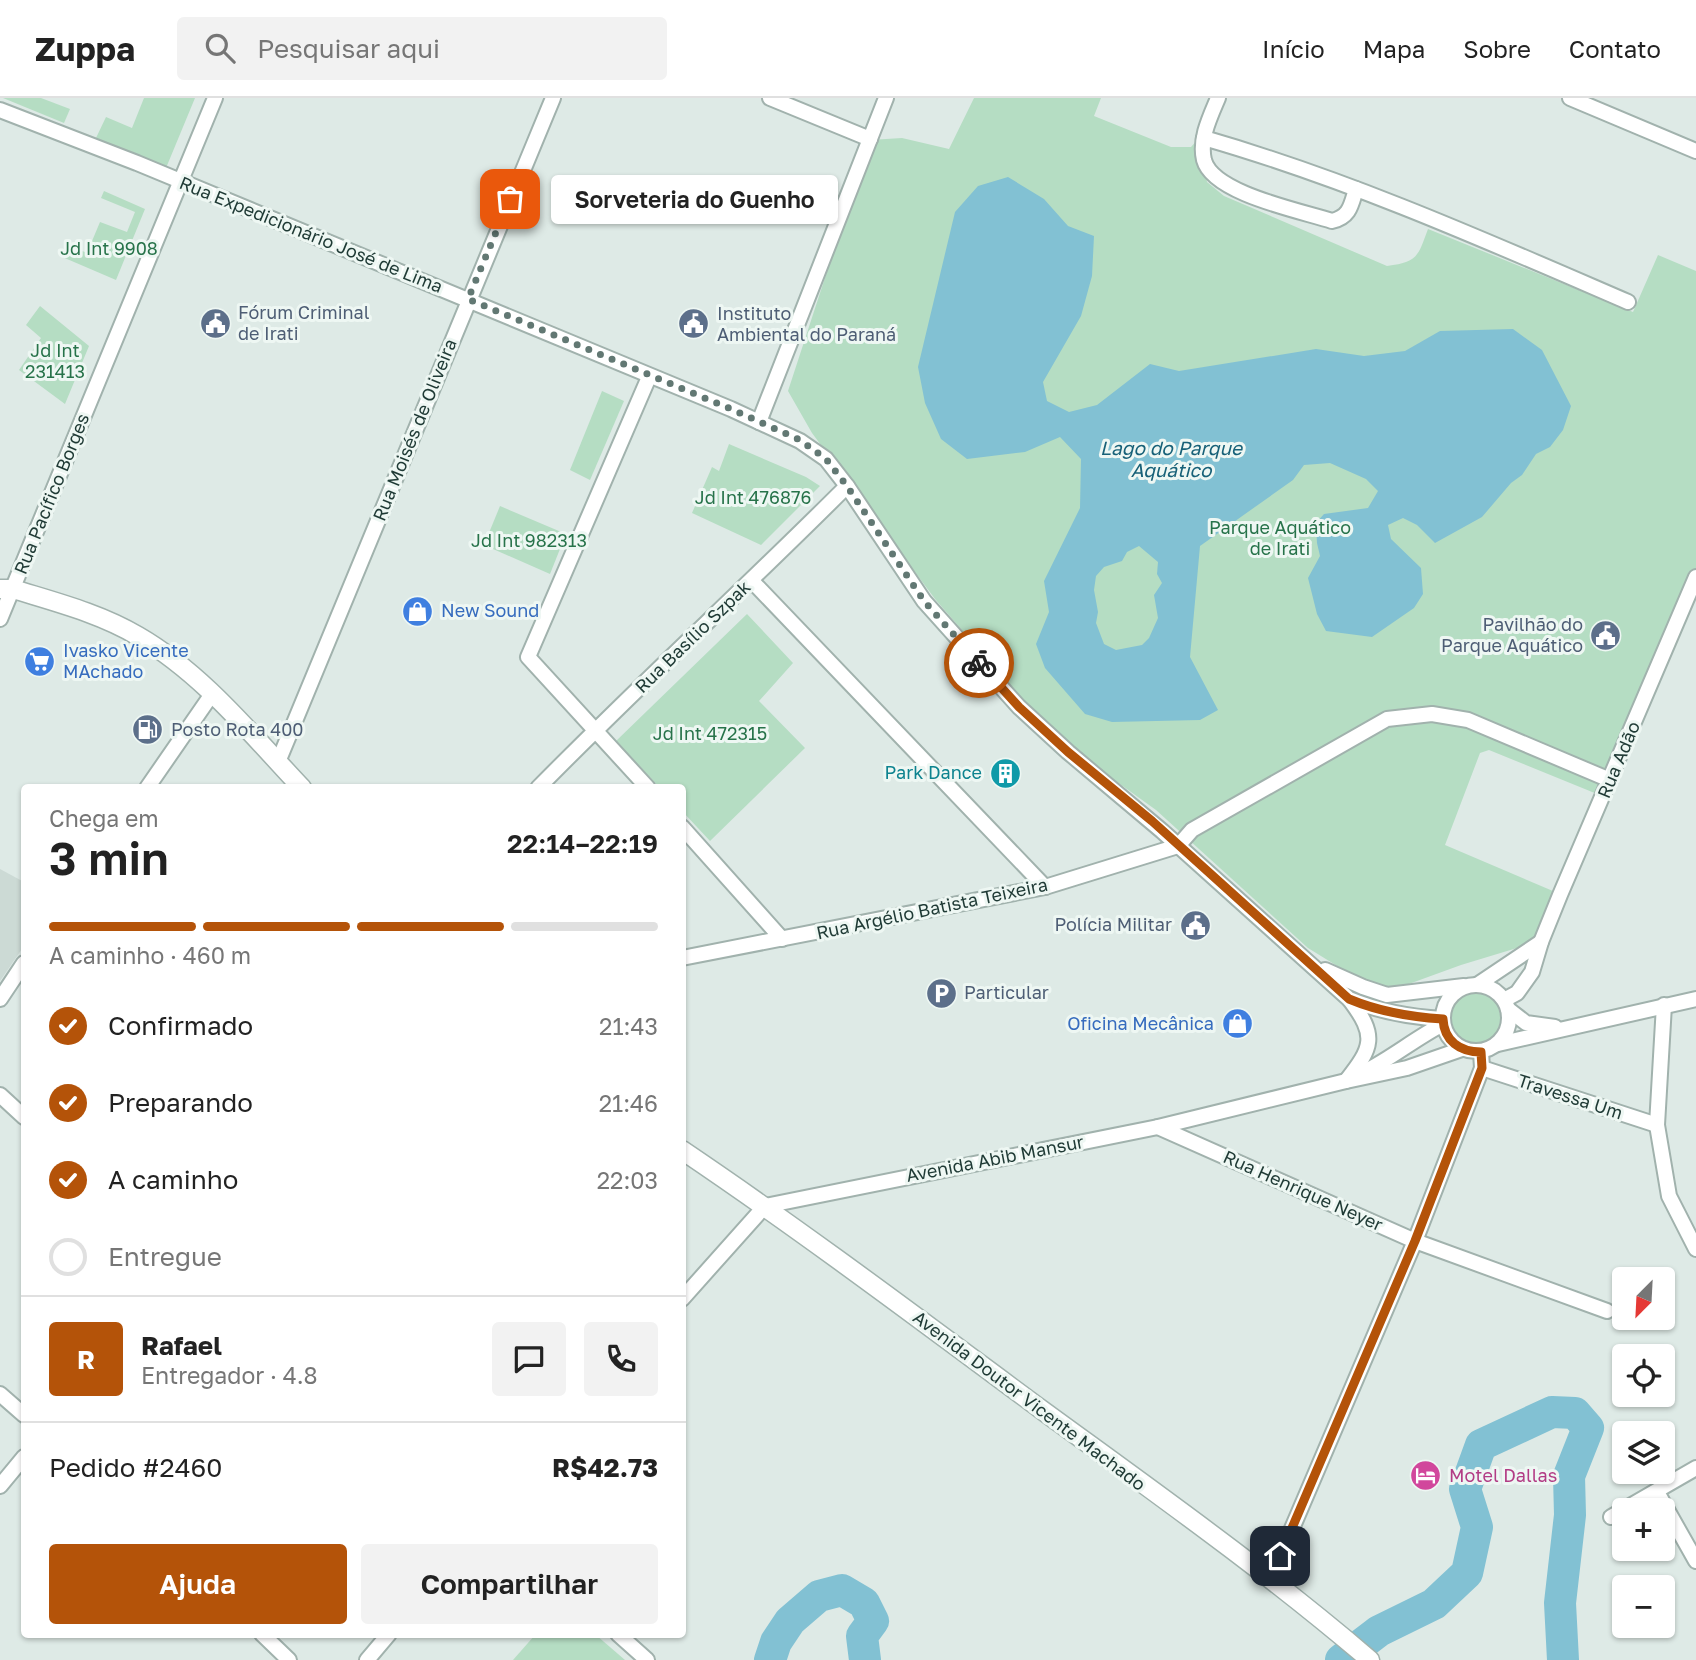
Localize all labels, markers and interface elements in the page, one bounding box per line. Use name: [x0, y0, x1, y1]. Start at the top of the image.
search box: [177, 17, 667, 80]
text: Zuppa: [35, 29, 135, 68]
icon: search: [201, 29, 239, 67]
text: Pesquisar aqui: [257, 33, 440, 64]
text: Início: [1262, 34, 1325, 63]
text: Mapa: [1363, 34, 1425, 63]
text: Sobre: [1463, 34, 1531, 63]
text: Contato: [1569, 34, 1661, 63]
pin: [480, 169, 540, 229]
street label: Rua Expedicionário José de Lima: [177, 171, 446, 297]
callout: Sorveteria do Guenho: [552, 174, 839, 224]
icon: bag: [491, 180, 529, 218]
text: Sorveteria do Guenho: [574, 185, 815, 213]
park label: Jd Int 9908: [60, 237, 158, 259]
place label: Fórum Criminal de Irati: [238, 301, 370, 344]
place label: Instituto Ambiental do Paraná: [717, 302, 896, 345]
public building icon: Fórum Criminal de Irati: [198, 306, 232, 340]
public building icon: Instituto Ambiental do Paraná: [677, 307, 711, 341]
street label: Rua Moisés de Oliveira: [367, 335, 461, 524]
park label: Jd Int 231413: [25, 339, 85, 382]
street label: Rua Pacífico Borges: [9, 410, 93, 577]
water label: Lago do Parque Aquático: [1100, 436, 1244, 481]
park label: Jd Int 476876: [695, 486, 811, 508]
park label: Parque Aquático de Irati: [1209, 516, 1351, 559]
park label: Jd Int 982313: [471, 529, 587, 551]
street label: Rua Basílio Szpak: [630, 575, 755, 697]
shop icon: New Sound: [401, 594, 435, 628]
place label: New Sound: [441, 599, 539, 621]
place label: Pavilhão do Parque Aquático: [1441, 613, 1583, 656]
public building icon: Pavilhão do Parque Aquático: [1589, 618, 1623, 652]
courier: [944, 628, 1014, 698]
place label: Ivasko Vicente MAchado: [63, 639, 189, 682]
supermarket icon: Ivasko Vicente MAchado: [23, 644, 57, 678]
icon: bike: [960, 644, 998, 682]
fuel station icon: Posto Rota 400: [131, 713, 165, 747]
place label: Posto Rota 400: [171, 718, 303, 740]
street label: Rua Adão: [1592, 718, 1644, 801]
park label: Jd Int 472315: [653, 722, 767, 744]
building icon: Park Dance: [988, 756, 1022, 790]
place label: Park Dance: [884, 761, 982, 783]
text: Chega em: [49, 804, 159, 832]
text: 22:14–22:19: [507, 828, 658, 859]
text: 3 min: [49, 830, 169, 885]
street label: Rua Argélio Batista Teixeira: [814, 873, 1049, 943]
public building icon: Polícia Militar: [1178, 908, 1212, 942]
place label: Polícia Militar: [1054, 913, 1172, 935]
text: A caminho · 460 m: [49, 941, 251, 969]
parking icon: Particular: [924, 976, 958, 1010]
place label: Particular: [964, 981, 1049, 1003]
icon: check: [49, 1007, 87, 1045]
shop icon: Oficina Mecânica: [1220, 1007, 1254, 1041]
text: Confirmado: [108, 1010, 253, 1041]
text: 21:43: [599, 1012, 658, 1040]
place label: Oficina Mecânica: [1067, 1012, 1214, 1034]
street label: Travessa Um: [1515, 1069, 1626, 1123]
icon: check: [49, 1084, 87, 1122]
text: Preparando: [108, 1087, 253, 1118]
text: 21:46: [599, 1089, 658, 1117]
street label: Avenida Abib Mansur: [904, 1130, 1085, 1186]
street label: Rua Henrique Neyer: [1220, 1145, 1387, 1235]
icon: check: [49, 1161, 87, 1199]
text: A caminho: [108, 1164, 238, 1195]
text: 22:03: [597, 1166, 658, 1194]
text: Entregue: [108, 1241, 222, 1272]
north arrow: [1612, 1267, 1675, 1330]
map controls: [1612, 1267, 1675, 1638]
street label: Avenida Doutor Vicente Machado: [909, 1306, 1150, 1495]
button: chat: [492, 1322, 566, 1396]
button: phone: [584, 1322, 658, 1396]
text: Rafael: [141, 1330, 222, 1361]
text: R: [77, 1344, 95, 1375]
button: locate: [1612, 1344, 1675, 1407]
text: Entregador · 4.8: [141, 1361, 318, 1389]
button: layers: [1612, 1421, 1675, 1484]
text: Pedido #2460: [49, 1452, 222, 1483]
text: R$42.73: [552, 1452, 658, 1483]
hotel icon: Motel Dallas: [1409, 1459, 1443, 1493]
place label: Motel Dallas: [1449, 1464, 1557, 1486]
button: +: [1612, 1498, 1675, 1561]
pin: [1250, 1526, 1310, 1586]
icon: home: [1261, 1537, 1299, 1575]
button: Ajuda: [49, 1544, 347, 1624]
button: Compartilhar: [361, 1544, 658, 1624]
button: −: [1612, 1575, 1675, 1638]

